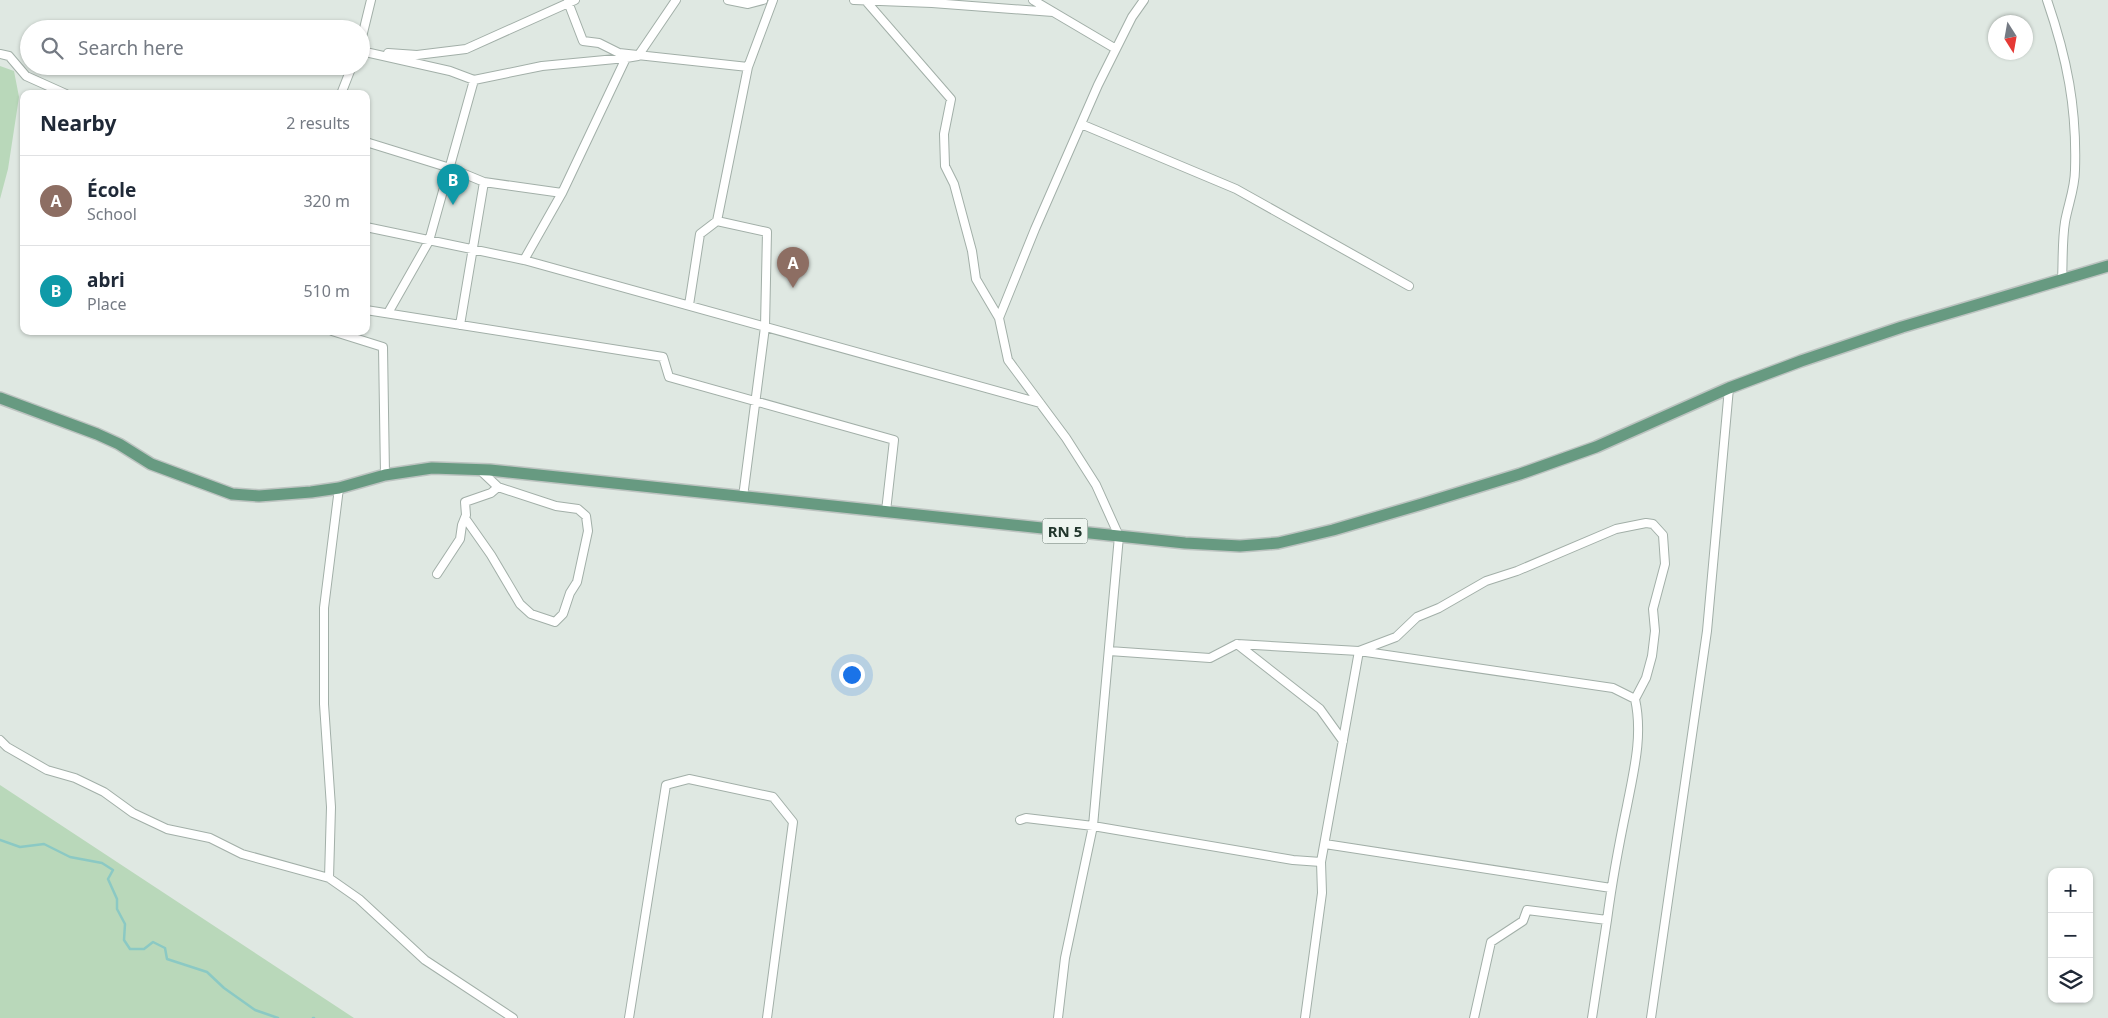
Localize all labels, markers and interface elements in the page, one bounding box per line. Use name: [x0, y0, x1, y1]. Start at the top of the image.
north arrow: [1988, 15, 2033, 60]
search box: [20, 20, 370, 75]
icon: search: [38, 34, 66, 62]
text: Search here: [78, 35, 184, 61]
text: Nearby: [40, 109, 116, 137]
text: 2 results: [286, 112, 350, 134]
pin: B: [437, 164, 469, 205]
text: École: [87, 177, 136, 203]
text: A: [50, 190, 62, 212]
text: 320 m: [303, 190, 350, 212]
text: School: [87, 203, 137, 225]
pin: A: [777, 247, 809, 288]
text: abri: [87, 267, 125, 293]
text: B: [51, 280, 61, 302]
text: 510 m: [303, 280, 350, 302]
text: Place: [87, 293, 127, 315]
road number: RN 5: [1042, 518, 1088, 544]
your location: [839, 662, 865, 688]
map controls: [2048, 868, 2093, 1003]
button: +: [2048, 868, 2093, 913]
button: −: [2048, 913, 2093, 958]
button: layers: [2048, 958, 2093, 1003]

